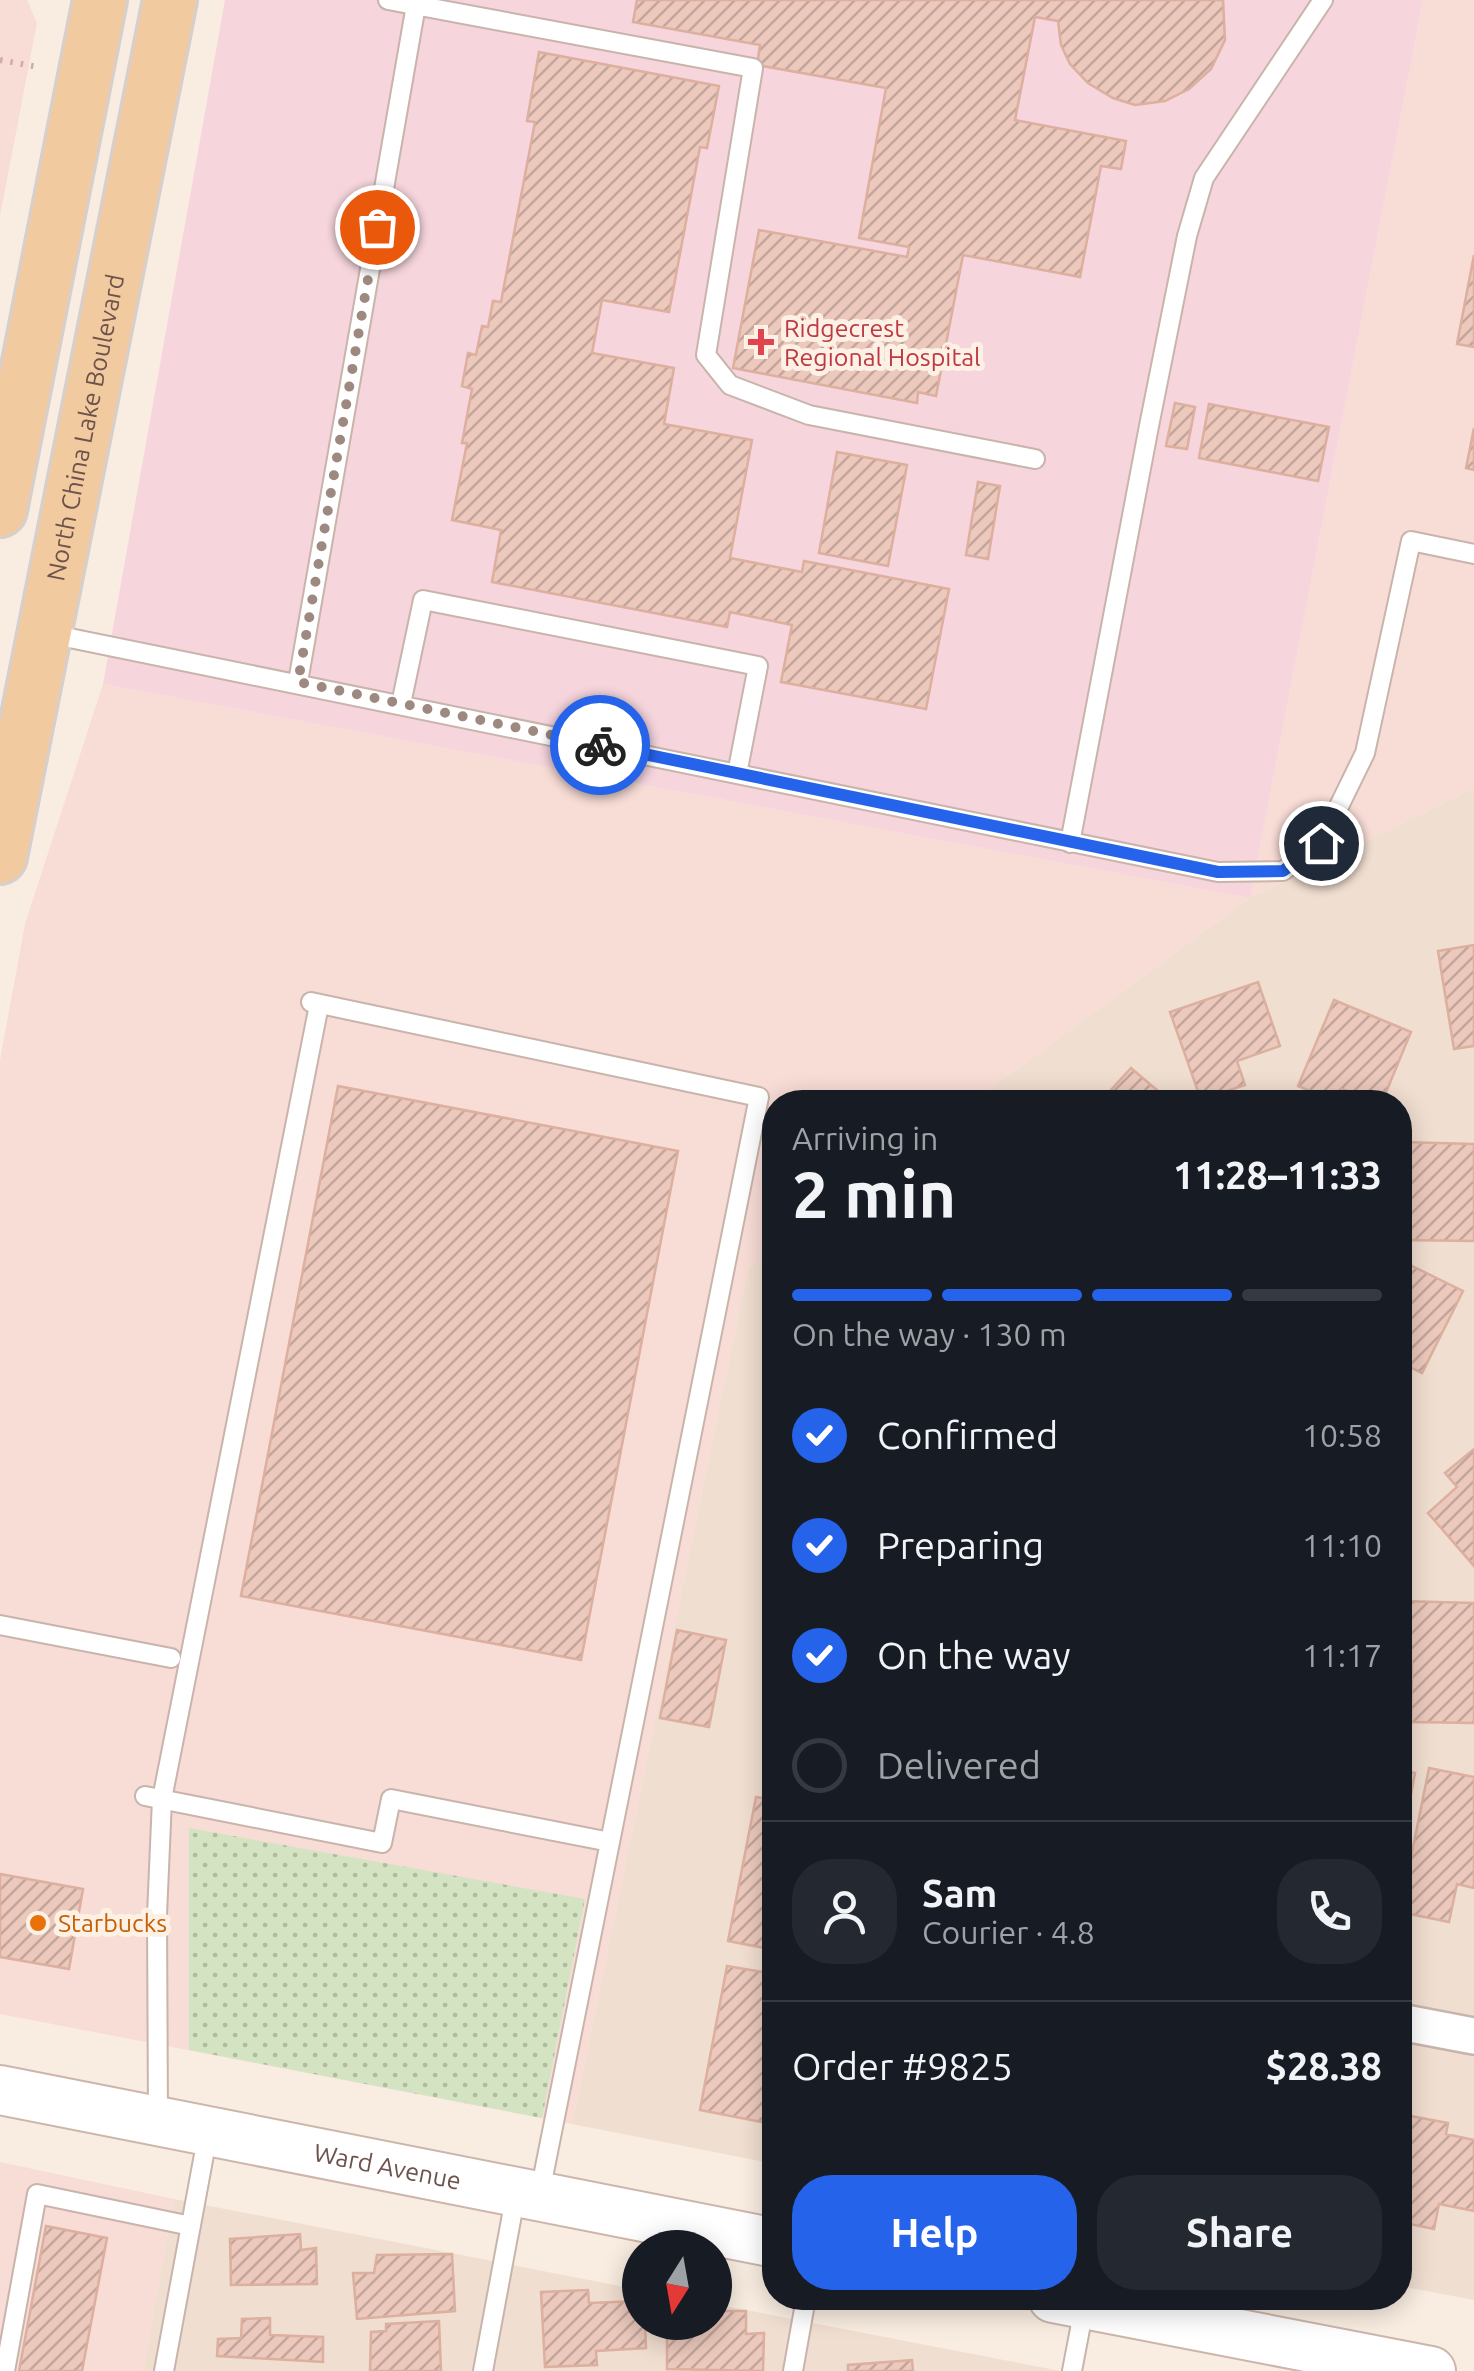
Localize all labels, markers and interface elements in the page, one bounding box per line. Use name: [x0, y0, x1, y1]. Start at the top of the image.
pin: [335, 185, 420, 270]
icon: bag: [350, 200, 405, 255]
street label: North China Lake Boulevard: [41, 272, 129, 583]
place label: Ridgecrest Regional Hospital: [784, 314, 981, 371]
marker: Ridgecrest Regional Hospital: [748, 329, 774, 355]
courier: [550, 695, 650, 795]
icon: bike: [573, 718, 628, 773]
pin: [1279, 801, 1364, 886]
icon: home: [1294, 816, 1349, 871]
text: Arriving in: [792, 1120, 938, 1156]
text: 11:28–11:33: [1173, 1154, 1382, 1196]
text: 2 min: [792, 1157, 956, 1230]
text: On the way · 130 m: [792, 1316, 1067, 1352]
icon: check: [792, 1408, 847, 1463]
text: Confirmed: [877, 1414, 1058, 1456]
text: 10:58: [1302, 1417, 1382, 1453]
icon: check: [792, 1518, 847, 1573]
text: Preparing: [877, 1524, 1044, 1566]
text: 11:10: [1302, 1527, 1382, 1563]
icon: check: [792, 1628, 847, 1683]
text: On the way: [877, 1634, 1070, 1676]
text: 11:17: [1302, 1637, 1382, 1673]
text: Delivered: [877, 1744, 1041, 1786]
button: person: [792, 1859, 897, 1964]
button: phone: [1277, 1859, 1382, 1964]
text: Sam: [922, 1872, 997, 1914]
place label: Starbucks: [58, 1909, 167, 1937]
marker: Starbucks: [27, 1912, 49, 1934]
text: Courier · 4.8: [922, 1914, 1095, 1950]
text: Order #9825: [792, 2045, 1013, 2087]
text: $28.38: [1265, 2045, 1382, 2087]
street label: Ward Avenue: [311, 2138, 464, 2195]
button: Help: [792, 2175, 1077, 2290]
button: Share: [1097, 2175, 1382, 2290]
north arrow: [622, 2230, 732, 2340]
map controls: [622, 2230, 732, 2340]

